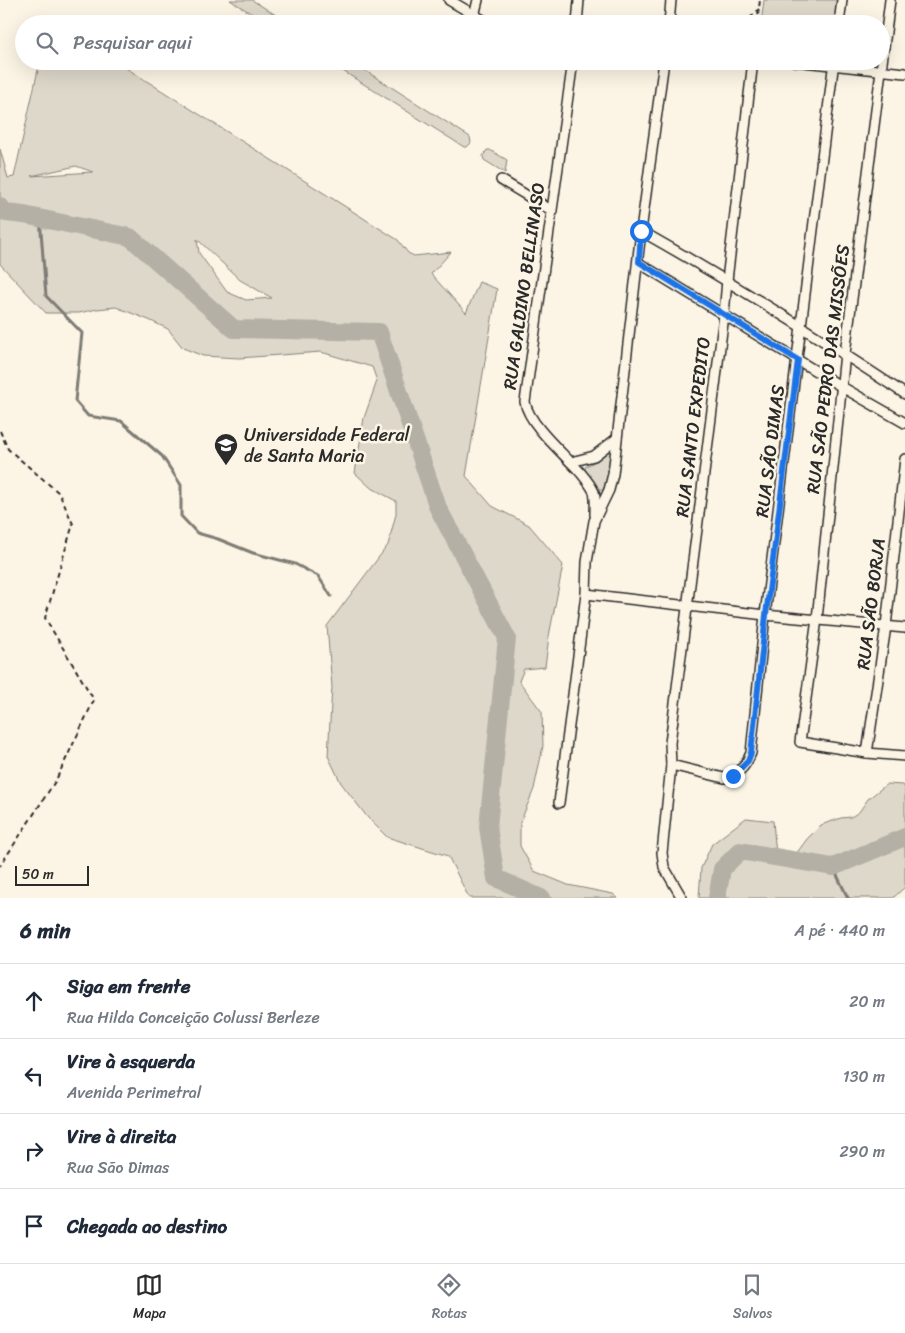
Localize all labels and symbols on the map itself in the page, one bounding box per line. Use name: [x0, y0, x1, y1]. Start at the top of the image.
street label: RUA GALDINO BELLINASO: [494, 180, 554, 392]
route start: [630, 220, 653, 243]
street label: RUA SÃO PEDRO DAS MISSÕES: [797, 243, 859, 495]
street label: RUA SANTO EXPEDITO: [666, 335, 720, 519]
street label: RUA SÃO DIMAS: [746, 383, 794, 519]
place label: Universidade Federal de Santa Maria: [244, 419, 410, 472]
school or university icon: Universidade Federal de Santa Maria: [213, 432, 239, 466]
street label: RUA SÃO BORJA: [847, 537, 895, 671]
route end: [722, 765, 745, 788]
scale bar: [15, 863, 89, 886]

